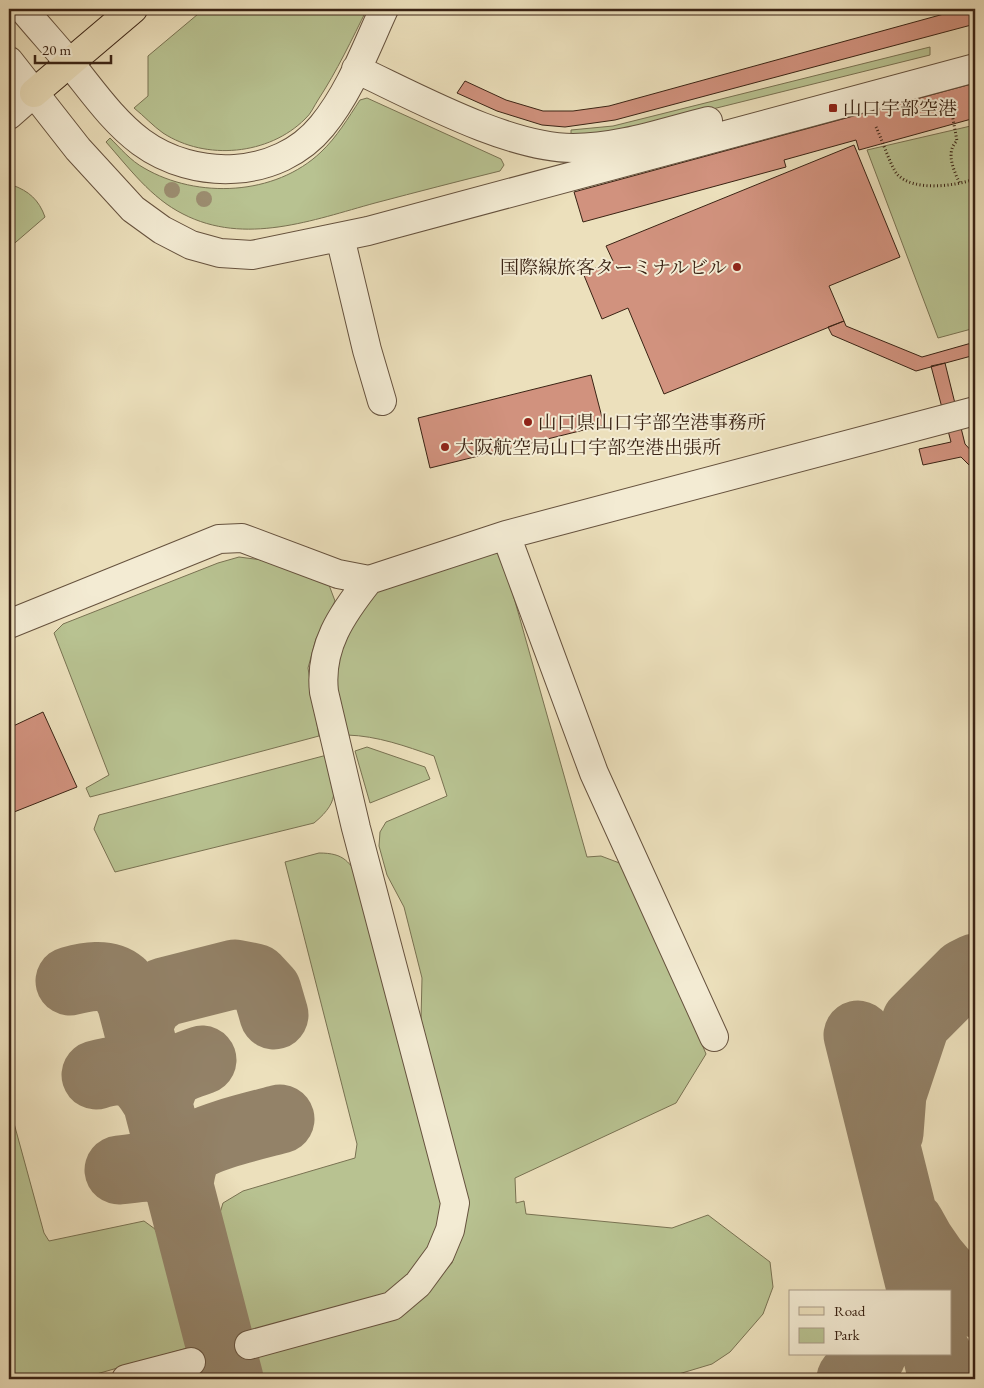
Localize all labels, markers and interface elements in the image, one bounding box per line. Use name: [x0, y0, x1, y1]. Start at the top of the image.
scale bar: [35, 32, 111, 64]
text: 20 m: [42, 40, 71, 59]
place label: 山口宇部空港: [843, 96, 957, 121]
marker: 山口宇部空港: [827, 102, 839, 114]
place label: 国際線旅客ターミナルビル: [500, 255, 727, 280]
marker: 国際線旅客ターミナルビル: [731, 261, 743, 273]
place label: 山口県山口宇部空港事務所: [538, 410, 766, 435]
marker: 山口県山口宇部空港事務所: [522, 416, 534, 428]
place label: 大阪航空局山口宇部空港出張所: [455, 435, 721, 460]
marker: 大阪航空局山口宇部空港出張所: [439, 441, 451, 453]
legend: [789, 1290, 952, 1356]
text: Road: [834, 1301, 866, 1320]
text: Park: [834, 1325, 861, 1344]

